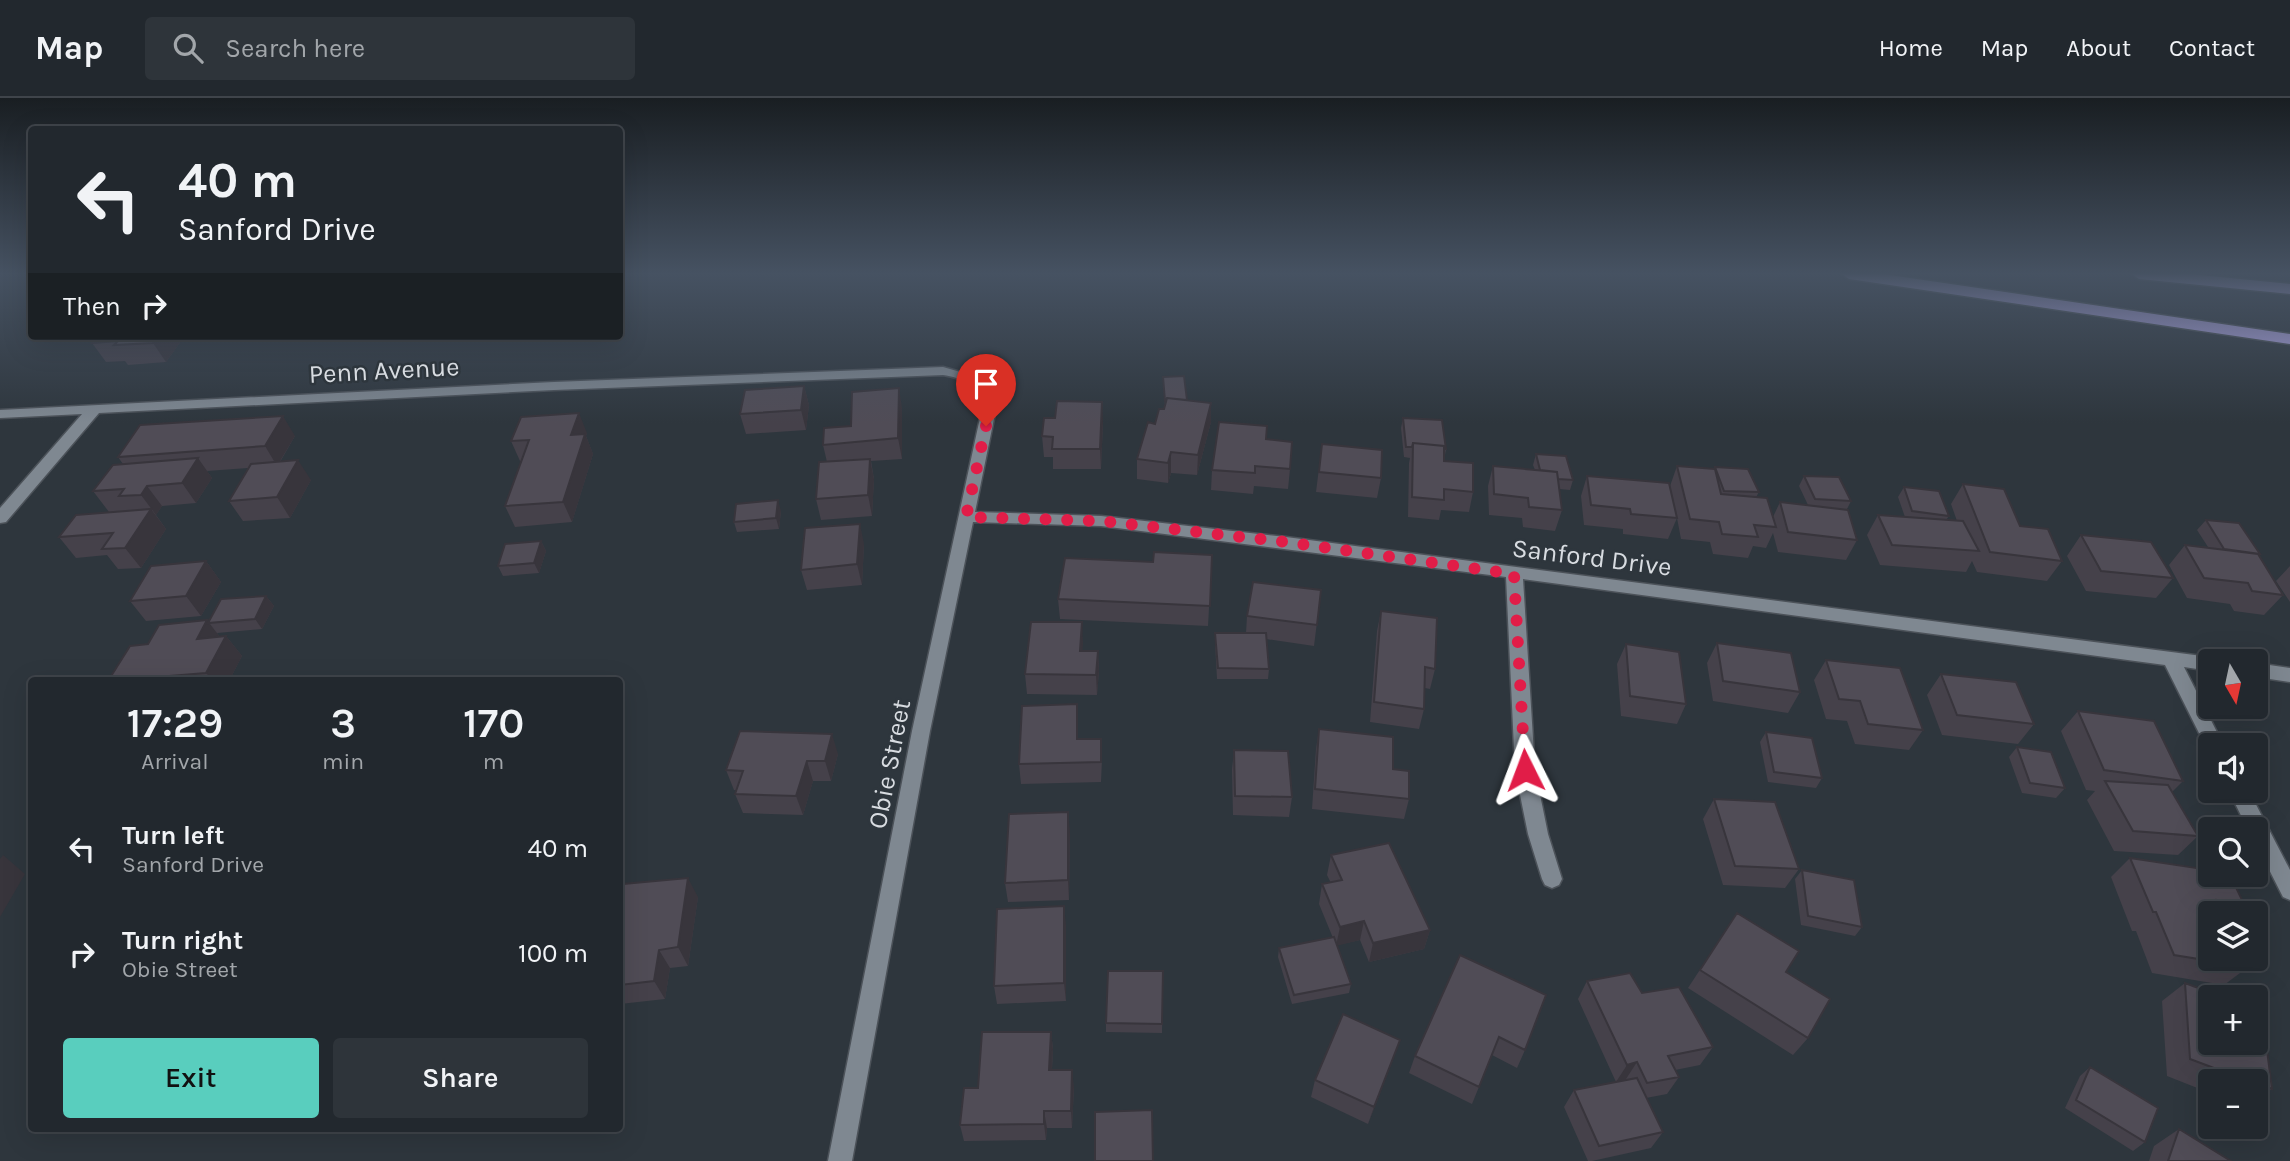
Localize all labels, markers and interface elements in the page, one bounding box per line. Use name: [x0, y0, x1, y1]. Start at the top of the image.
search box: [145, 17, 635, 80]
text: Map: [35, 29, 103, 67]
icon: search: [169, 29, 207, 67]
text: Search here: [225, 33, 365, 64]
text: Home: [1879, 34, 1943, 62]
text: Map: [1981, 34, 2028, 62]
text: About: [2066, 34, 2131, 62]
text: Contact: [2169, 34, 2255, 62]
text: 40 m: [178, 152, 297, 209]
icon: left: [63, 154, 154, 245]
text: Sanford Drive: [178, 211, 376, 248]
icon: right: [135, 287, 173, 325]
text: Then: [63, 291, 121, 322]
street label: Penn Avenue: [308, 351, 460, 390]
pin: [956, 354, 1016, 426]
icon: arrive: [967, 365, 1005, 403]
street label: Sanford Drive: [1510, 532, 1674, 583]
north arrow: [2198, 649, 2268, 719]
map controls: [2198, 649, 2268, 1139]
street label: Obie Street: [862, 697, 917, 831]
text: 17:29: [127, 698, 223, 748]
text: 3: [330, 698, 356, 748]
text: 170: [463, 698, 524, 748]
position arrow: [1488, 733, 1562, 807]
button: sound: [2198, 733, 2268, 803]
text: Arrival: [141, 748, 209, 775]
text: min: [322, 748, 364, 775]
text: m: [483, 748, 504, 775]
button: search: [2198, 817, 2268, 887]
text: Turn left: [122, 820, 224, 851]
icon: left: [63, 830, 101, 868]
text: 40 m: [528, 833, 588, 864]
text: Sanford Drive: [122, 851, 264, 878]
button: layers: [2198, 901, 2268, 971]
text: Turn right: [122, 925, 243, 956]
icon: right: [63, 935, 101, 973]
text: 100 m: [518, 938, 588, 969]
text: Obie Street: [122, 956, 238, 983]
button: +: [2198, 985, 2268, 1055]
button: Exit: [63, 1038, 319, 1118]
button: Share: [333, 1038, 588, 1118]
button: −: [2198, 1069, 2268, 1139]

